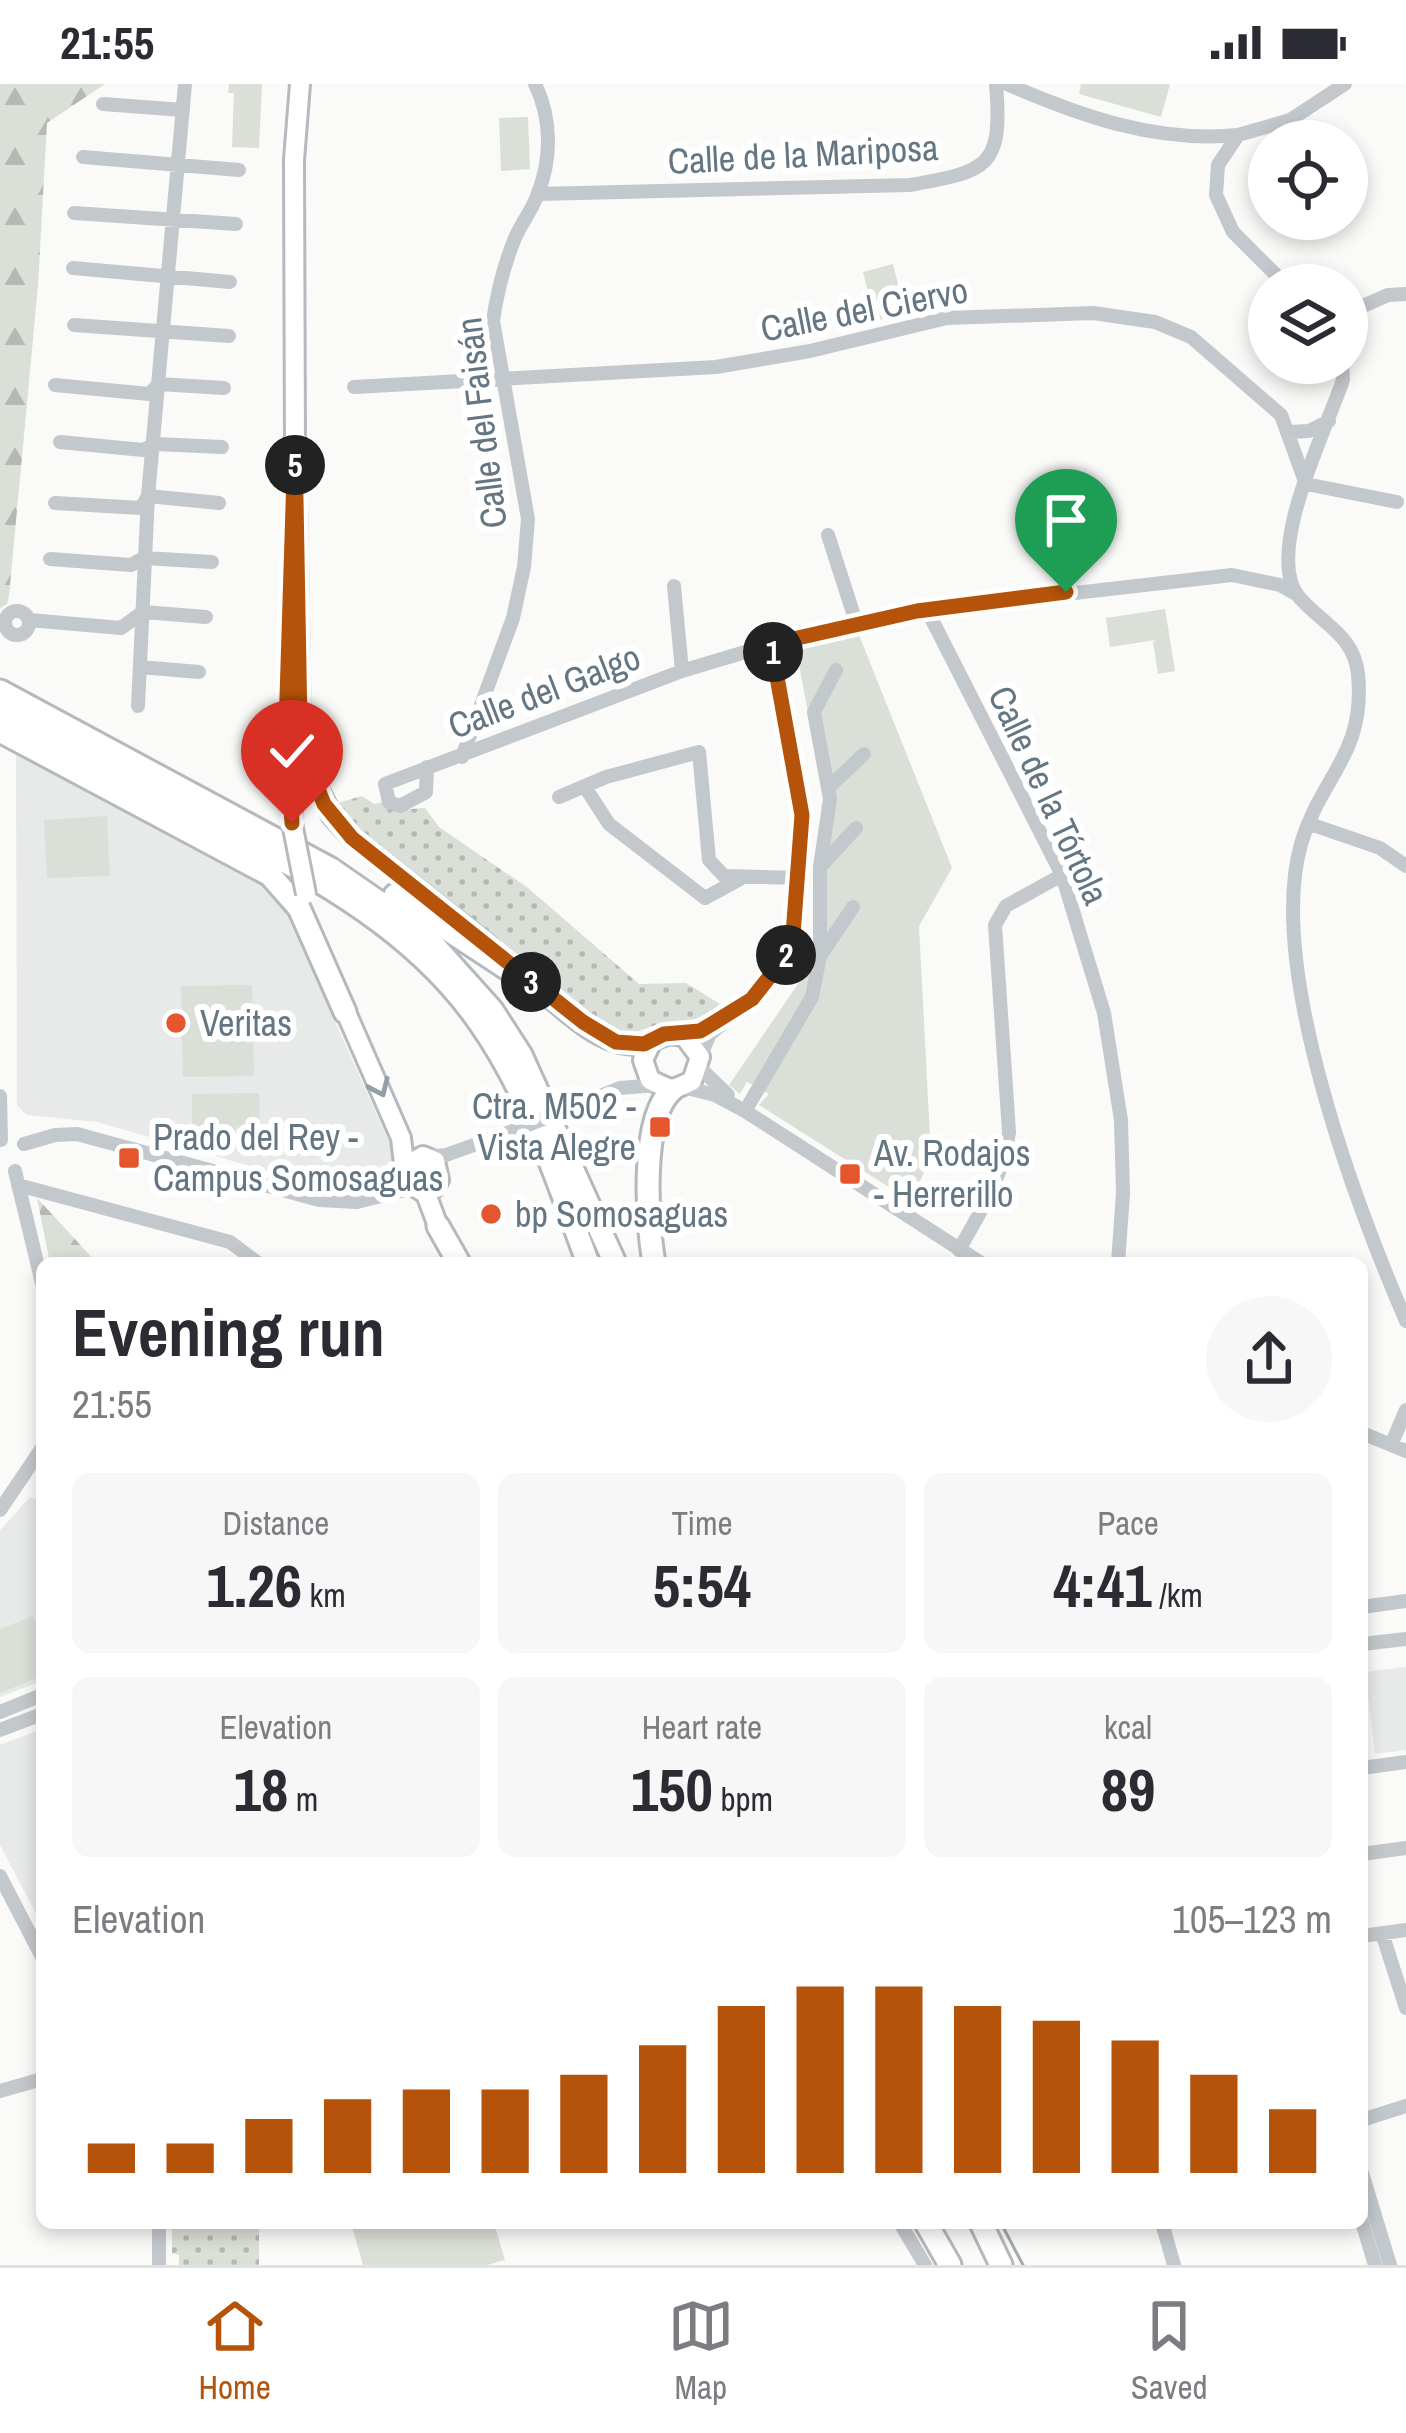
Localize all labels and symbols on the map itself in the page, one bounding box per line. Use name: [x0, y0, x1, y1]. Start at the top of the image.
street label: Calle de la Mariposa: [667, 123, 939, 185]
street label: Calle del Ciervo: [756, 265, 972, 353]
street label: Calle del Faisán: [444, 315, 518, 531]
pin: 5: [265, 435, 325, 495]
pin: [1015, 469, 1117, 592]
pin: 1: [743, 622, 803, 682]
street label: Calle del Galgo: [441, 632, 647, 750]
street label: Calle de la Tórtola: [977, 678, 1121, 912]
pin: [241, 700, 343, 823]
pin: 2: [756, 925, 816, 985]
pin: 3: [501, 952, 561, 1012]
place label: Veritas: [200, 999, 292, 1047]
marker: Veritas: [163, 1010, 189, 1036]
one-way arrow: [365, 1076, 389, 1097]
place label: Ctra. M502 - Vista Alegre: [472, 1082, 636, 1171]
place label: Prado del Rey - Campus Somosaguas: [153, 1113, 443, 1202]
marker: Ctra. M502 - Vista Alegre: [647, 1114, 673, 1140]
place label: Av. Rodajos - Herrerillo: [873, 1129, 1031, 1218]
marker: Prado del Rey - Campus Somosaguas: [116, 1145, 142, 1171]
marker: Av. Rodajos - Herrerillo: [837, 1161, 863, 1187]
place label: bp Somosaguas: [515, 1190, 728, 1238]
marker: bp Somosaguas: [478, 1201, 504, 1227]

